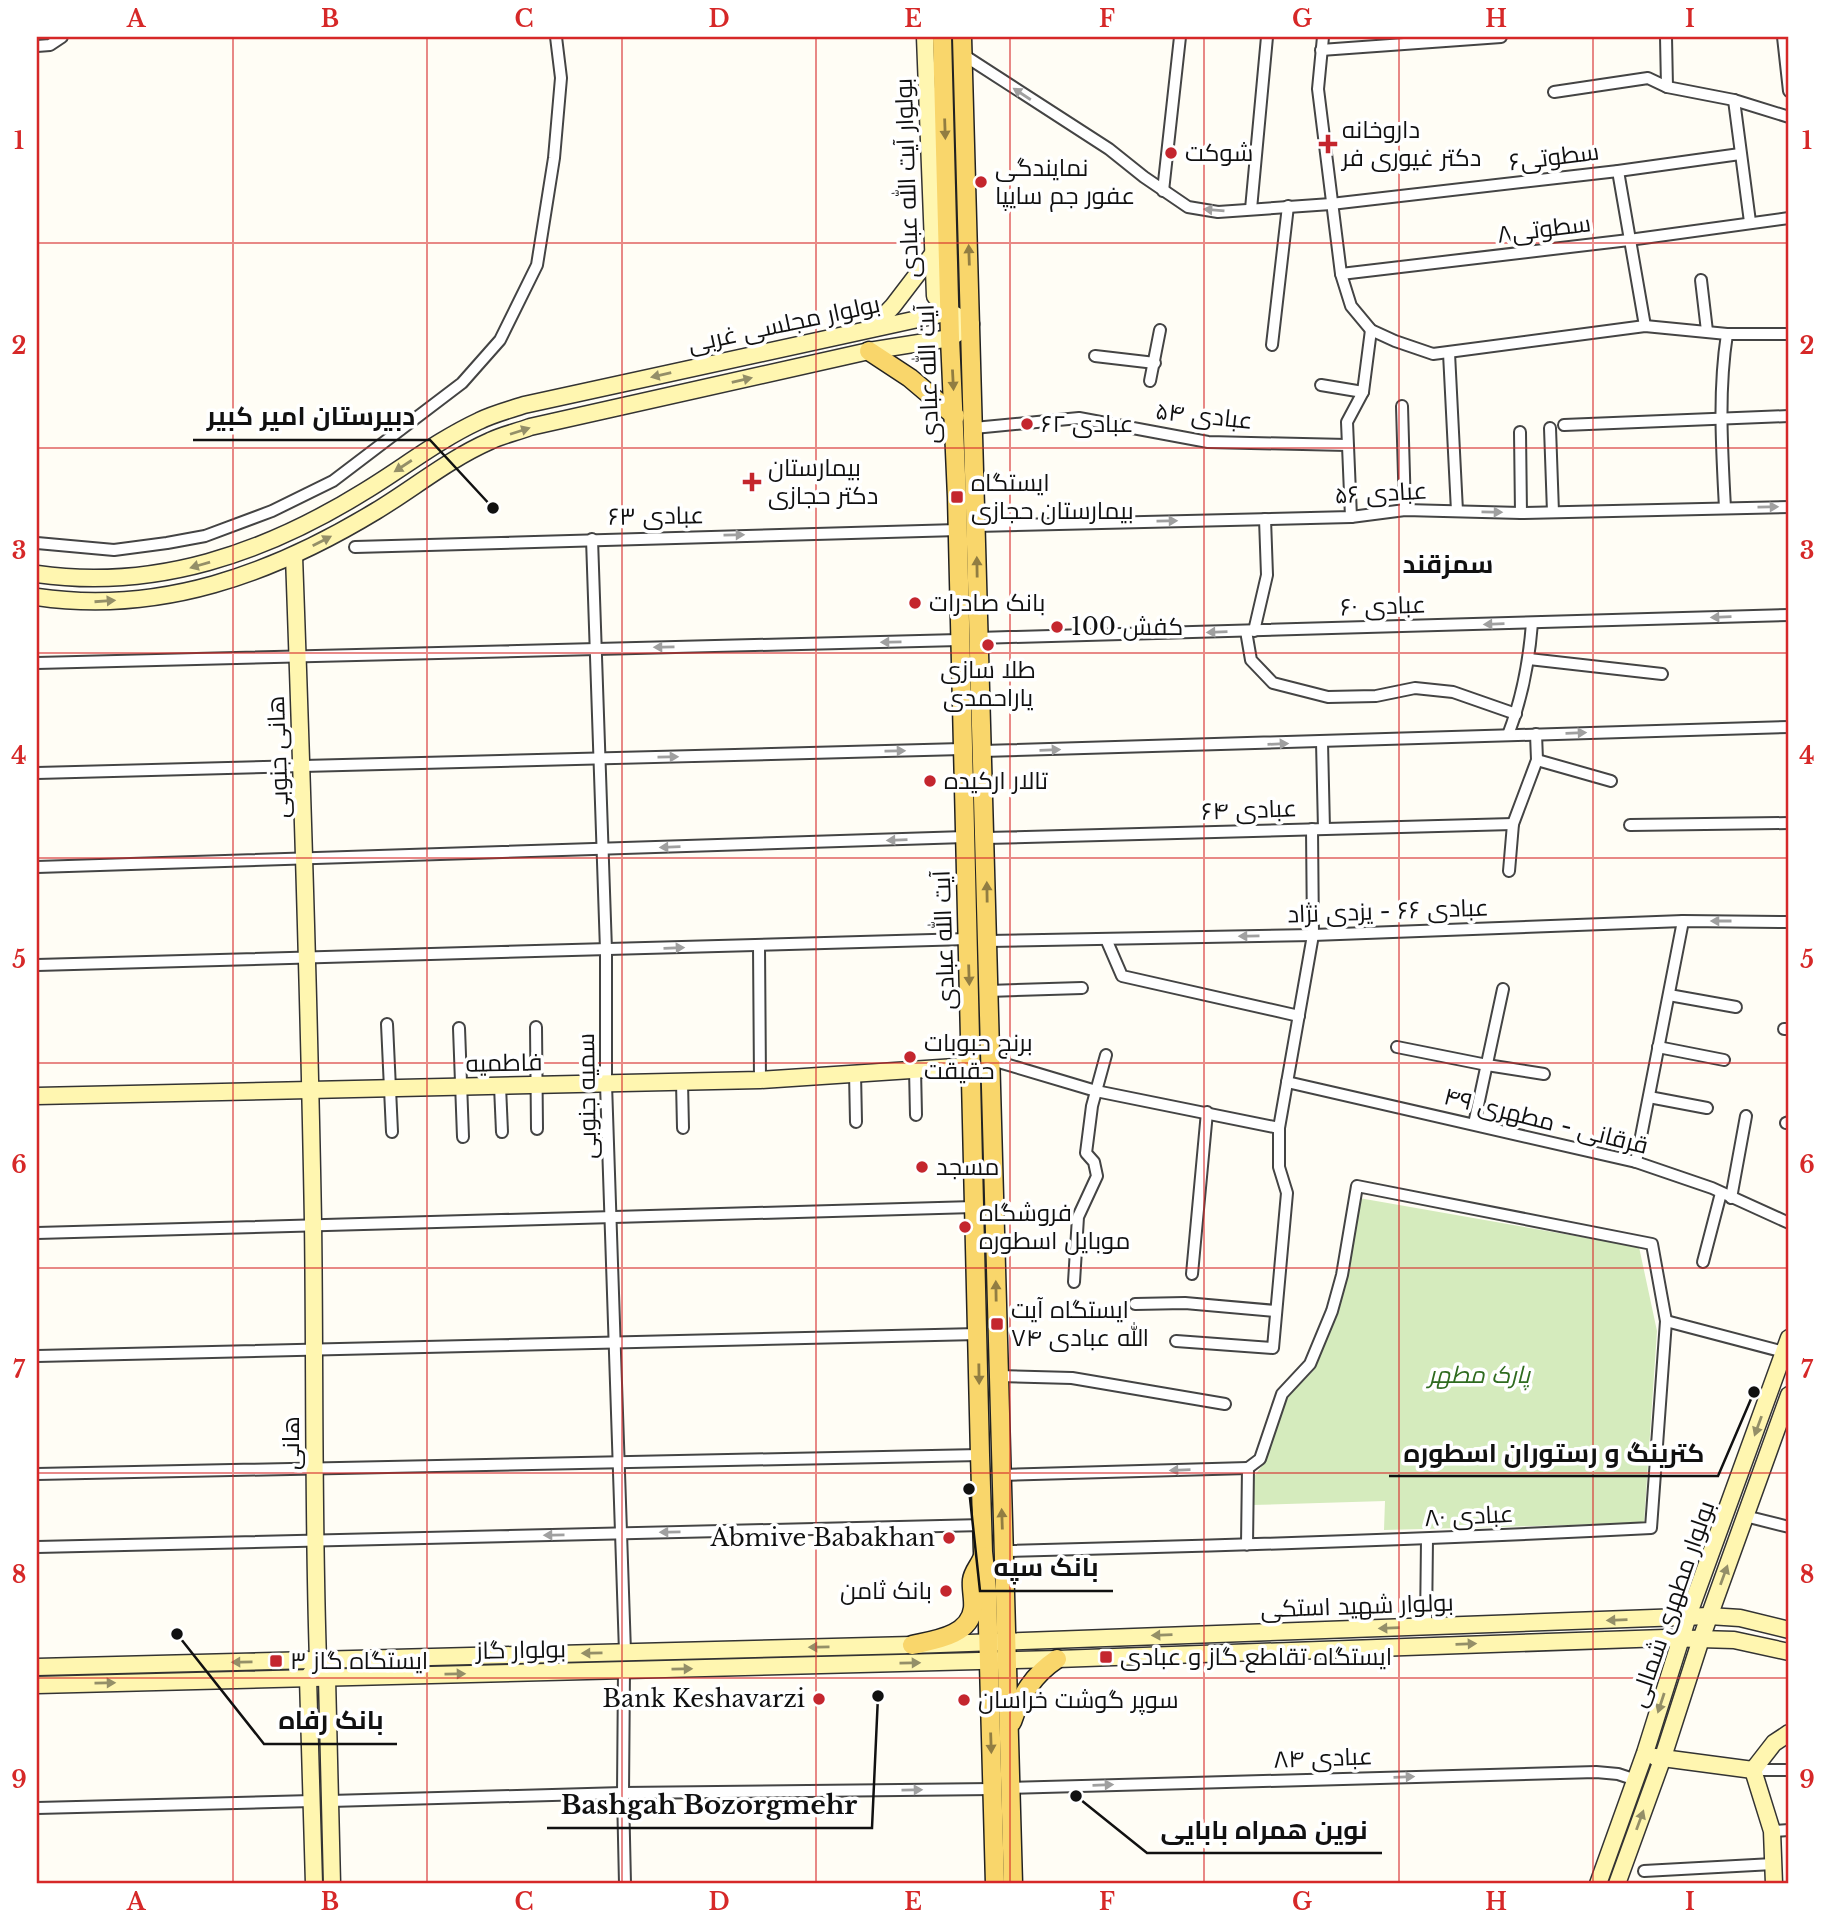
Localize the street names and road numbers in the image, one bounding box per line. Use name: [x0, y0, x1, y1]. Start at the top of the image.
street label: بولوار آیت الله عبادی: [888, 78, 924, 278]
street label: سطوتی۶: [1507, 137, 1601, 176]
street label: سطوتی۸: [1495, 208, 1593, 249]
street label: بولوار مجلسی غربی: [685, 289, 882, 358]
street label: آیت الله عبادی: [910, 303, 944, 444]
street label: عبادی ۵۴: [1154, 396, 1254, 435]
street label: عبادی ۵۶: [1334, 476, 1428, 509]
street label: عبادی ۶۳: [608, 500, 704, 531]
street label: عبادی ۶۰: [1340, 590, 1426, 621]
street label: هانی جنوبی: [261, 695, 294, 819]
street label: عبادی ۶۴: [1201, 793, 1297, 826]
street label: آیت الله عبادی: [926, 869, 960, 1010]
street label: عبادی ۶۶ - یزدی نژاد: [1287, 892, 1489, 929]
street label: سمیه جنوبی: [571, 1033, 602, 1159]
street label: فاطمیه: [465, 1047, 543, 1078]
street label: قرقانی - مطهری ۴۹: [1441, 1081, 1651, 1160]
street label: هانی: [276, 1416, 305, 1470]
street label: بولوار مطهری شمالی: [1623, 1497, 1720, 1711]
street label: عبادی ۸۰: [1424, 1499, 1514, 1532]
street label: بولوار شهید استکی: [1260, 1588, 1454, 1623]
street label: بولوار گاز: [474, 1634, 566, 1665]
street label: عبادی ۸۴: [1273, 1741, 1373, 1774]

